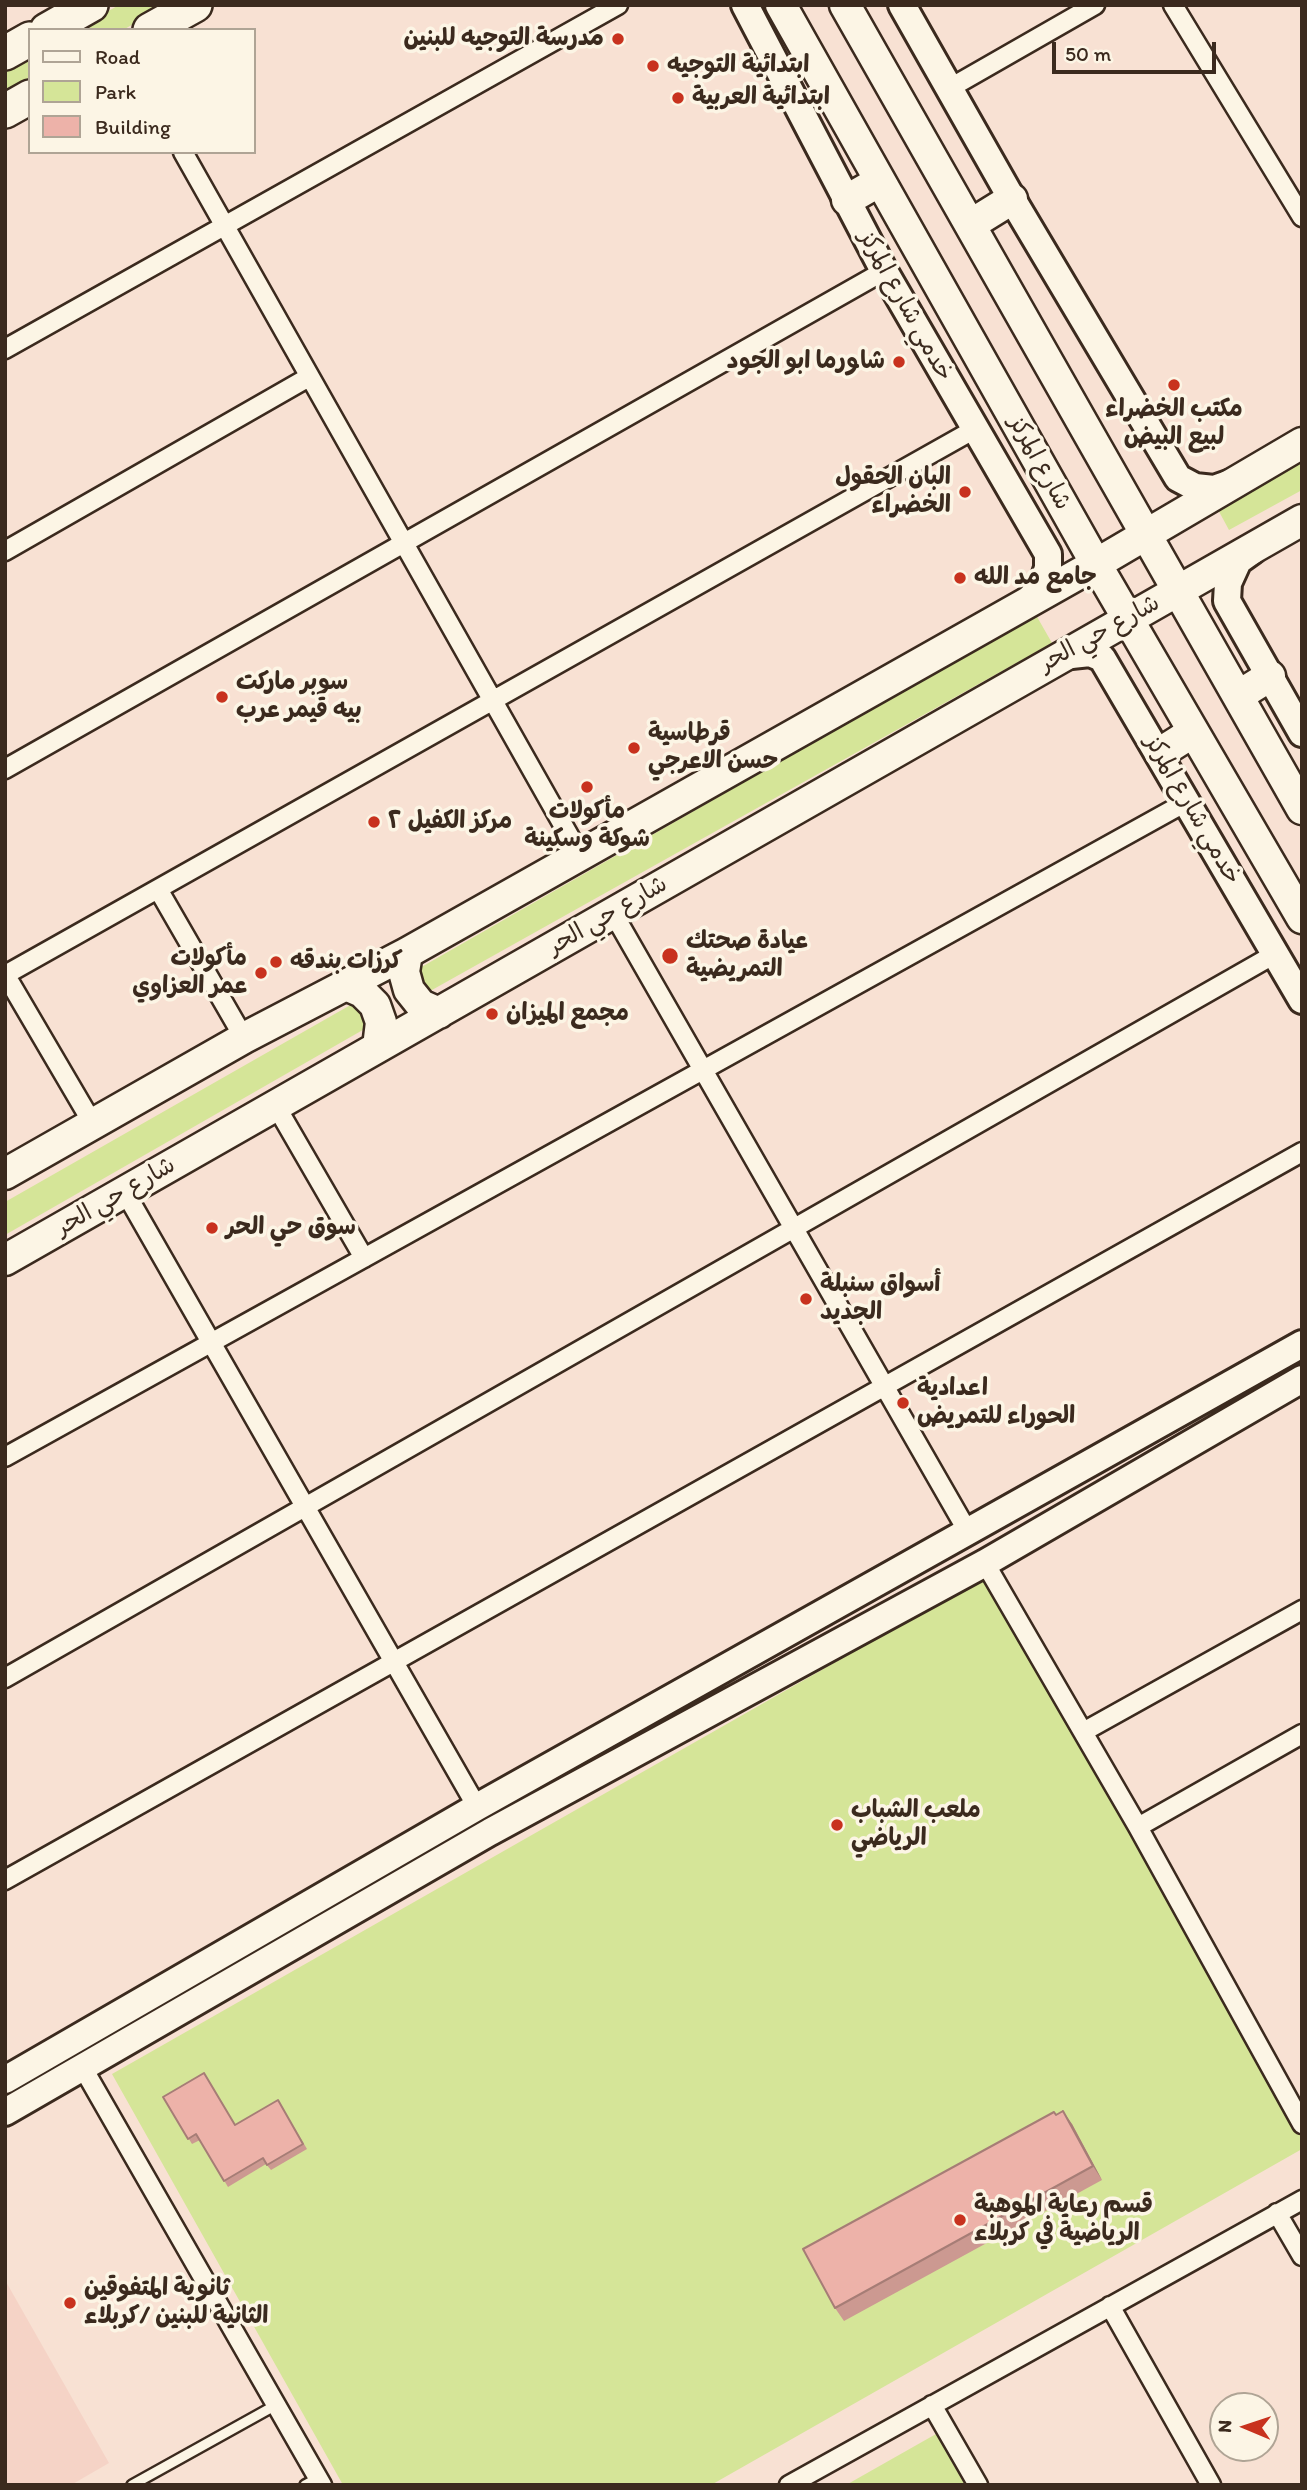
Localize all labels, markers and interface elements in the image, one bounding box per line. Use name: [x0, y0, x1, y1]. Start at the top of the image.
place label: مدرسة التوجيه للبنين: [403, 25, 604, 53]
legend: [28, 28, 256, 154]
scale bar: [1055, 28, 1220, 72]
marker: مدرسة التوجيه للبنين: [610, 31, 626, 47]
text: 50 m: [1065, 41, 1111, 66]
text: Road: [95, 44, 140, 69]
place label: ابتدائية التوجيه: [667, 52, 809, 80]
marker: ابتدائية التوجيه: [645, 58, 661, 74]
text: Park: [95, 79, 136, 104]
place label: ابتدائية العربية: [692, 84, 830, 112]
marker: ابتدائية العربية: [670, 90, 686, 106]
text: Building: [95, 114, 171, 139]
street label: خدمي شارع المركز: [852, 225, 958, 387]
place label: شاورما ابو الجود: [727, 348, 885, 376]
marker: شاورما ابو الجود: [891, 354, 907, 370]
marker: مكتب الخضراء لبيع البيض: [1166, 377, 1182, 393]
place label: مكتب الخضراء لبيع البيض: [1105, 396, 1243, 452]
street label: شارع المركز: [1001, 411, 1077, 515]
place label: البان الحقول الخضراء: [835, 464, 951, 520]
marker: البان الحقول الخضراء: [957, 484, 973, 500]
place label: جامع مد الله: [974, 564, 1097, 592]
marker: جامع مد الله: [952, 570, 968, 586]
street label: شارع حي الحر: [1035, 589, 1165, 679]
place label: سوبر ماركت بيه قيمر عرب: [236, 669, 362, 725]
marker: سوبر ماركت بيه قيمر عرب: [214, 689, 230, 705]
place label: قرطاسية حسن الاعرجي: [648, 720, 778, 776]
street label: خدمي شارع المركز: [1137, 730, 1247, 890]
marker: قرطاسية حسن الاعرجي: [626, 740, 642, 756]
marker: مأكولات شوكة وسكينة: [579, 779, 595, 795]
place label: مأكولات شوكة وسكينة: [524, 798, 650, 854]
place label: مركز الكفيل ٢: [388, 808, 512, 836]
marker: مركز الكفيل ٢: [366, 814, 382, 830]
street label: شارع حي الحر: [543, 870, 673, 962]
place label: عيادة صحتك التمريضية: [686, 928, 808, 984]
place label: مأكولات عمر العزاوي: [132, 945, 247, 1001]
marker: عيادة صحتك التمريضية: [660, 946, 680, 966]
place label: كرزات بندقه: [290, 948, 403, 976]
marker: كرزات بندقه: [268, 954, 284, 970]
marker: مأكولات عمر العزاوي: [253, 965, 269, 981]
place label: مجمع الميزان: [506, 1000, 629, 1028]
marker: مجمع الميزان: [484, 1006, 500, 1022]
street label: شارع حي الحر: [51, 1151, 181, 1243]
place label: سوق حي الحر: [226, 1214, 356, 1242]
marker: سوق حي الحر: [204, 1220, 220, 1236]
place label: أسواق سنبلة الجديد: [820, 1271, 940, 1327]
marker: أسواق سنبلة الجديد: [798, 1291, 814, 1307]
place label: اعدادية الحوراء للتمريض: [917, 1375, 1075, 1431]
marker: اعدادية الحوراء للتمريض: [895, 1395, 911, 1411]
place label: ملعب الشباب الرياضي: [851, 1797, 981, 1853]
marker: ملعب الشباب الرياضي: [829, 1817, 845, 1833]
place label: قسم رعاية الموهبة الرياضية في كربلاء: [974, 2192, 1153, 2248]
marker: قسم رعاية الموهبة الرياضية في كربلاء: [952, 2212, 968, 2228]
place label: ثانوية المتفوقين الثانية للبنين /كربلاء: [84, 2275, 269, 2331]
marker: ثانوية المتفوقين الثانية للبنين /كربلاء: [62, 2295, 78, 2311]
north arrow: [1209, 2392, 1279, 2462]
text: N: [1213, 2420, 1236, 2433]

